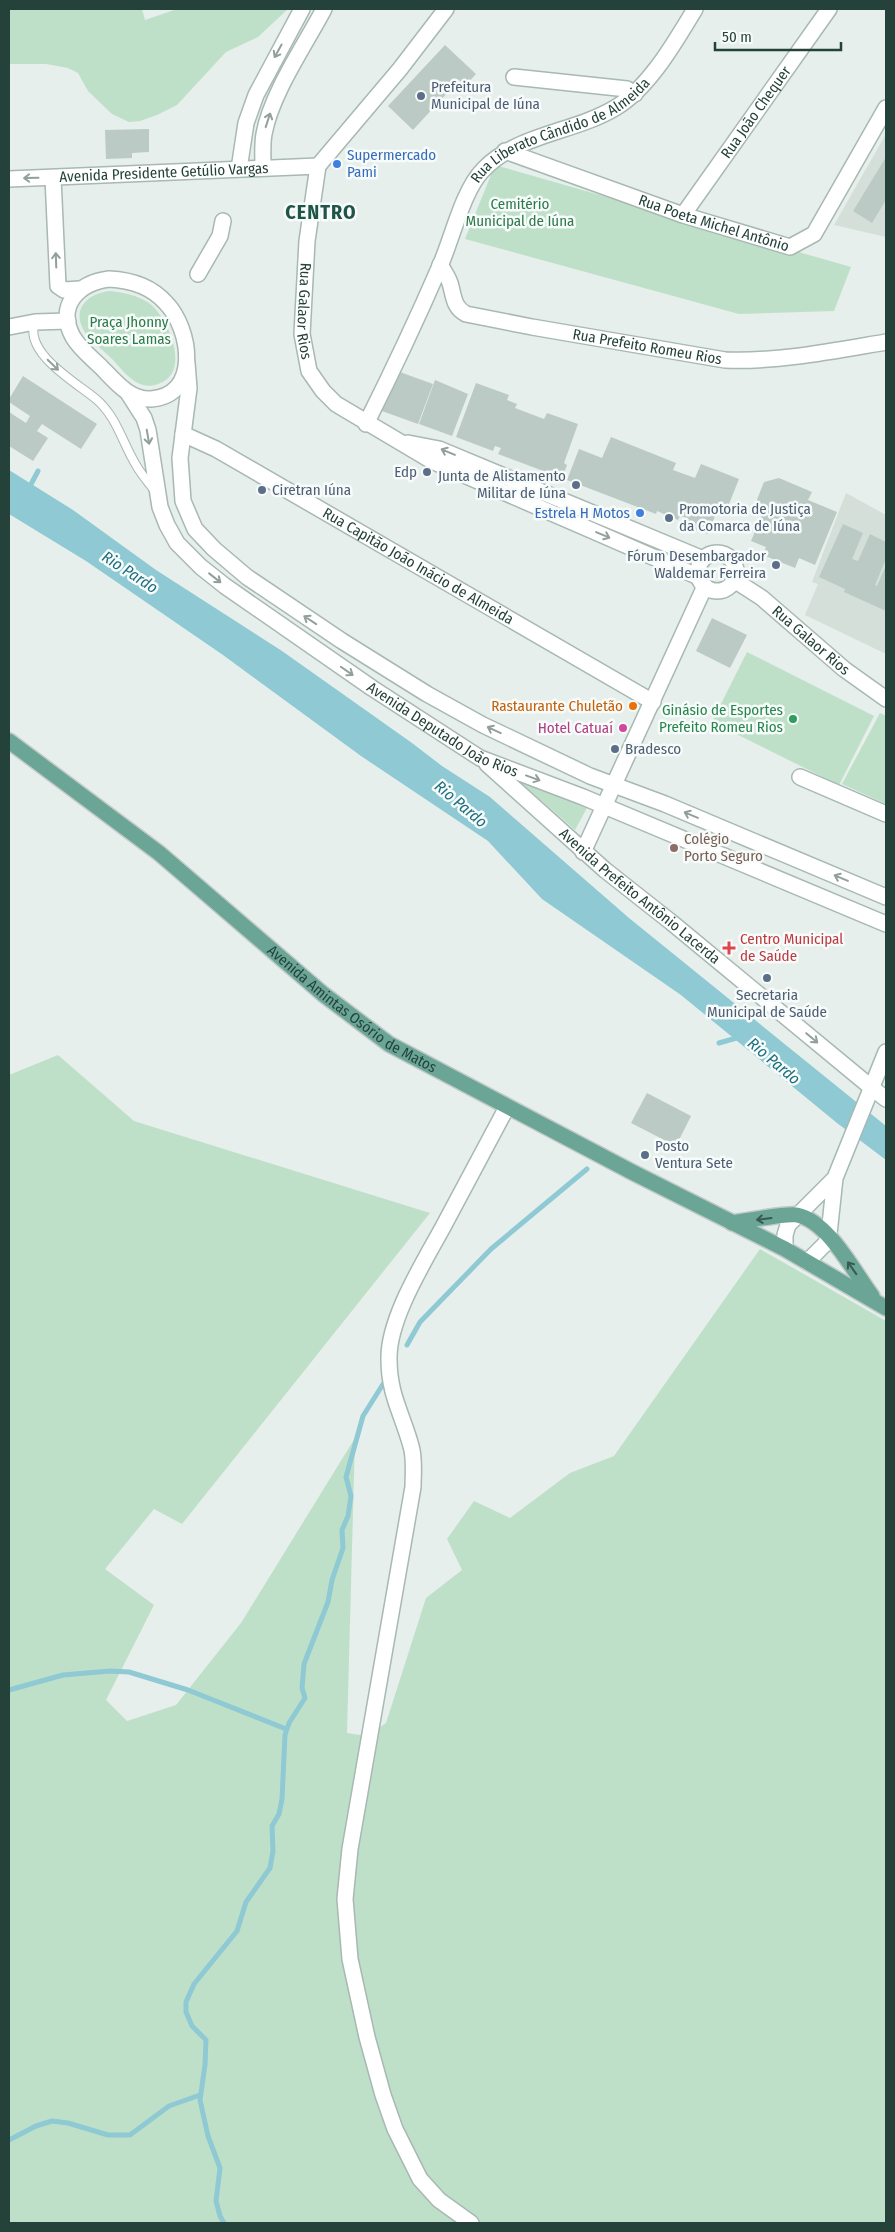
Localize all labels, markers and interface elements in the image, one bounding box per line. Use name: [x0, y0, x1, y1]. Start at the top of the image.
scale bar: [715, 20, 841, 52]
text: 50 m: [722, 28, 752, 46]
one-way arrow: [273, 44, 283, 59]
street label: Rua João Chequer: [717, 62, 795, 162]
street label: Rua Liberato Cândido de Almeida: [467, 74, 654, 186]
place label: Prefeitura Municipal de Iúna: [431, 78, 540, 113]
marker: Prefeitura Municipal de Iúna: [415, 90, 427, 102]
one-way arrow: [264, 113, 273, 128]
place label: Supermercado Pami: [347, 146, 436, 181]
marker: Supermercado Pami: [331, 158, 343, 170]
street label: Avenida Presidente Getúlio Vargas: [59, 159, 269, 186]
one-way arrow: [23, 173, 40, 183]
street label: Rua Poeta Michel Antônio: [636, 191, 791, 255]
park label: Cemitério Municipal de Iúna: [466, 195, 574, 230]
district label: CENTRO: [285, 200, 357, 224]
one-way arrow: [51, 253, 60, 269]
street label: Rua Galaor Rios: [293, 262, 316, 361]
park label: Praça Jhonny Soares Lamas: [87, 313, 171, 348]
street label: Rua Prefeito Romeu Rios: [571, 325, 723, 368]
one-way arrow: [46, 359, 59, 371]
one-way arrow: [144, 428, 154, 444]
one-way arrow: [441, 447, 456, 457]
place label: Edp: [394, 463, 417, 481]
marker: Edp: [421, 466, 433, 478]
place label: Junta de Alistamento Militar de Iúna: [438, 467, 566, 502]
marker: Junta de Alistamento Militar de Iúna: [570, 479, 582, 491]
place label: Ciretran Iúna: [272, 481, 351, 499]
marker: Ciretran Iúna: [256, 484, 268, 496]
place label: Promotoria de Justiça da Comarca de Iúna: [679, 500, 811, 535]
street label: Rua Capitão João Inácio de Almeida: [320, 504, 517, 628]
place label: Estrela H Motos: [535, 504, 630, 522]
marker: Estrela H Motos: [634, 507, 646, 519]
marker: Promotoria de Justiça da Comarca de Iúna: [663, 512, 675, 524]
one-way arrow: [595, 530, 610, 540]
water label: Rio Pardo: [98, 547, 162, 597]
place label: Fórum Desembargador Waldemar Ferreira: [627, 547, 767, 582]
marker: Fórum Desembargador Waldemar Ferreira: [770, 559, 782, 571]
one-way arrow: [208, 572, 221, 583]
street label: Rua Galaor Rios: [768, 602, 853, 679]
one-way arrow: [303, 615, 317, 625]
one-way arrow: [340, 666, 354, 676]
street label: Avenida Deputado João Rios: [363, 678, 521, 781]
place label: Rastaurante Chuletão: [491, 697, 623, 715]
marker: Rastaurante Chuletão: [627, 700, 639, 712]
place label: Ginásio de Esportes Prefeito Romeu Rios: [659, 701, 783, 736]
marker: Ginásio de Esportes Prefeito Romeu Rios: [787, 713, 799, 725]
place label: Hotel Catuaí: [538, 719, 613, 737]
marker: Hotel Catuaí: [617, 722, 629, 734]
one-way arrow: [487, 725, 502, 735]
place label: Bradesco: [625, 740, 681, 758]
marker: Bradesco: [609, 743, 621, 755]
one-way arrow: [525, 774, 540, 783]
water label: Rio Pardo: [431, 777, 491, 831]
one-way arrow: [684, 810, 700, 819]
street label: Avenida Prefeito Antônio Lacerda: [556, 824, 724, 968]
place label: Colégio Porto Seguro: [684, 830, 763, 865]
marker: Colégio Porto Seguro: [668, 842, 680, 854]
one-way arrow: [834, 873, 849, 882]
place label: Centro Municipal de Saúde: [740, 930, 843, 965]
street label: Avenida Amintas Osório de Matos: [264, 941, 440, 1077]
marker: Centro Municipal de Saúde: [722, 941, 736, 955]
marker: Secretaria Municipal de Saúde: [761, 972, 773, 984]
place label: Secretaria Municipal de Saúde: [707, 986, 827, 1021]
one-way arrow: [805, 1033, 818, 1044]
water label: Rio Pardo: [744, 1034, 804, 1088]
place label: Posto Ventura Sete: [655, 1137, 733, 1172]
marker: Posto Ventura Sete: [639, 1149, 651, 1161]
one-way arrow: [757, 1214, 773, 1224]
one-way arrow: [847, 1261, 857, 1275]

